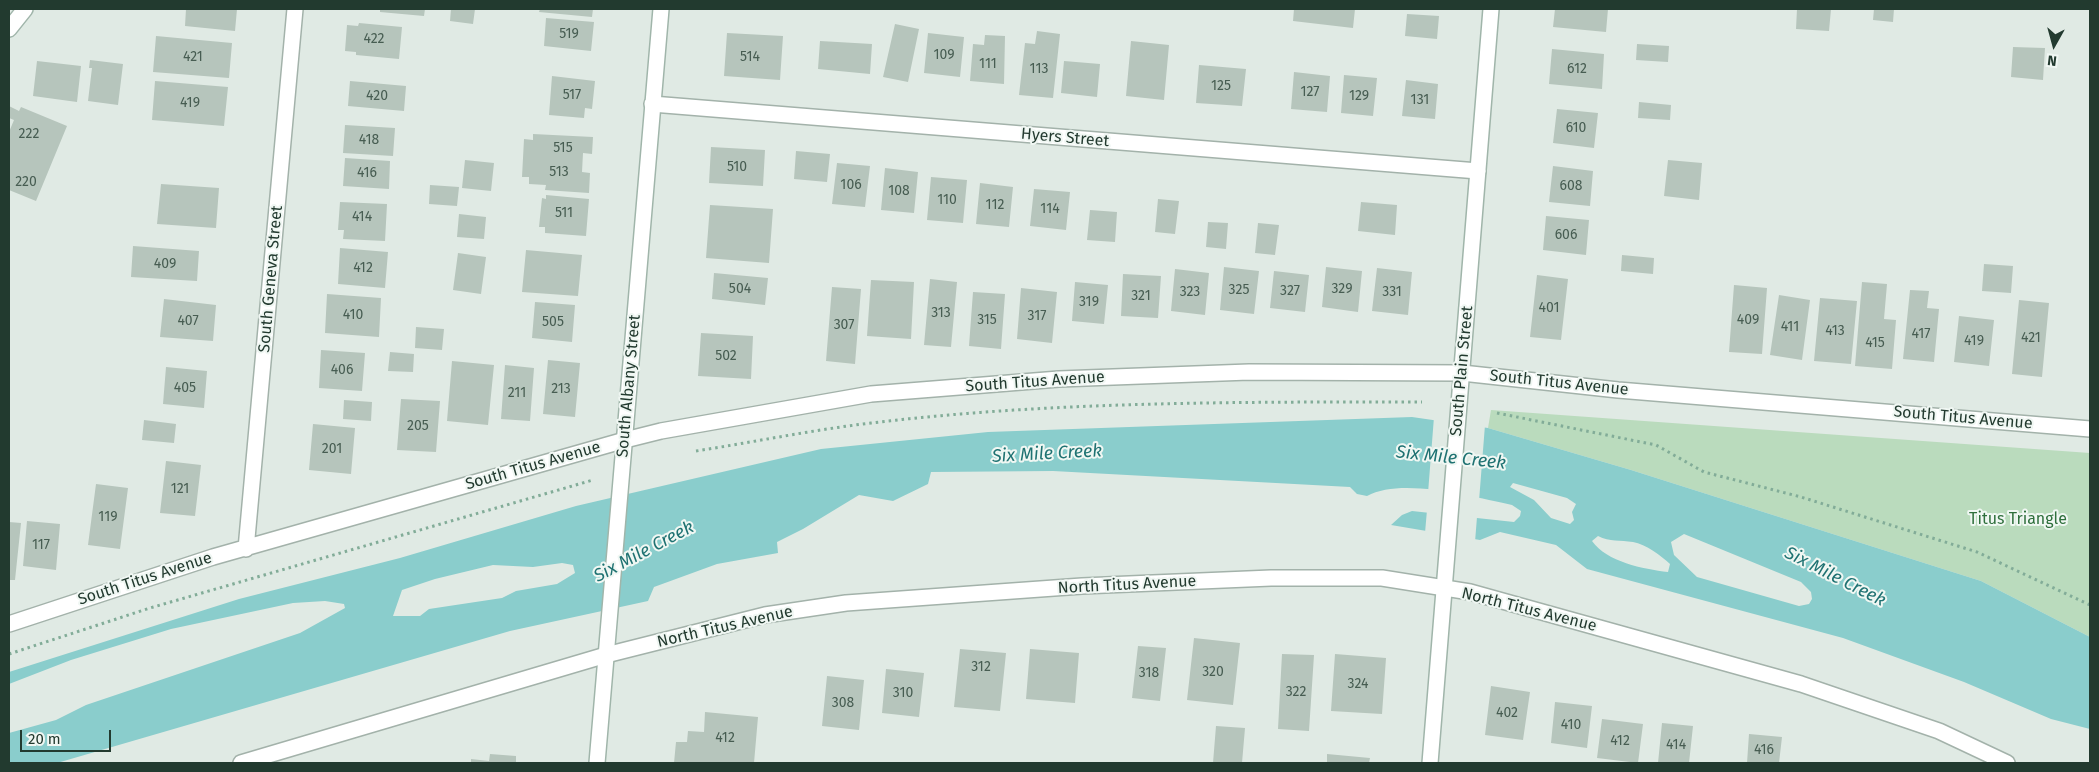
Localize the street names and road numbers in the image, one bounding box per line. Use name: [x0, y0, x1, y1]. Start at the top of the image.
street label: Hyers Street: [1020, 125, 1110, 151]
street label: South Geneva Street: [255, 205, 287, 353]
street label: South Plain Street: [1447, 305, 1477, 437]
street label: South Albany Street: [613, 314, 645, 458]
street label: South Titus Avenue: [1489, 366, 1629, 400]
street label: South Titus Avenue: [965, 368, 1105, 396]
street label: South Titus Avenue: [1893, 402, 2033, 434]
street label: South Titus Avenue: [463, 438, 603, 494]
street label: South Titus Avenue: [76, 548, 214, 610]
street label: North Titus Avenue: [1057, 572, 1197, 598]
street label: North Titus Avenue: [1459, 584, 1599, 636]
street label: North Titus Avenue: [655, 602, 795, 652]

